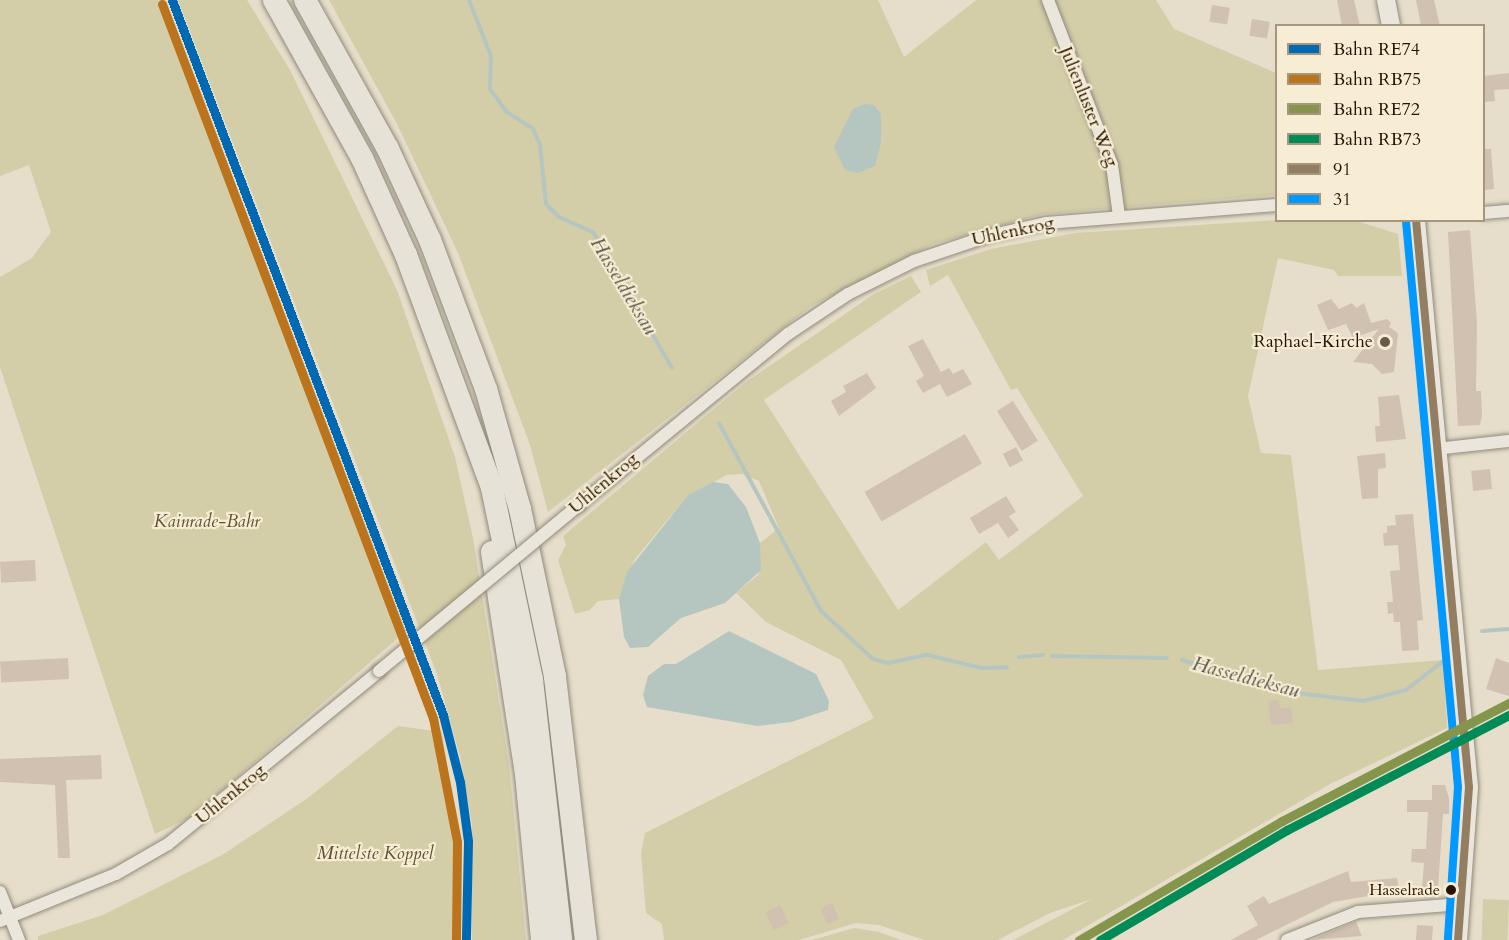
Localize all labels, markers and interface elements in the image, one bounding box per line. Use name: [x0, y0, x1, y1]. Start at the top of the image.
legend: [1275, 24, 1485, 222]
text: Bahn RE74: [1333, 37, 1420, 62]
street label: Julienluster Weg: [1054, 44, 1122, 170]
text: Bahn RB75: [1333, 67, 1421, 92]
text: Bahn RE72: [1333, 97, 1420, 122]
text: Bahn RB73: [1333, 127, 1421, 152]
text: 91: [1333, 157, 1351, 182]
text: 31: [1333, 187, 1351, 212]
street label: Uhlenkrog: [970, 213, 1056, 251]
water label: Hasseldieksau: [585, 233, 663, 339]
place label: Raphael-Kirche: [1253, 331, 1373, 353]
marker: Raphael-Kirche: [1378, 335, 1392, 349]
street label: Uhlenkrog: [565, 449, 643, 519]
park label: Kainrade-Bahr: [154, 511, 260, 533]
water label: Hasseldieksau: [1190, 651, 1302, 703]
street label: Uhlenkrog: [192, 760, 270, 830]
park label: Mittelste Koppel: [317, 843, 433, 865]
place label: Hasselrade: [1369, 880, 1440, 900]
marker: Hasselrade: [1445, 884, 1457, 896]

